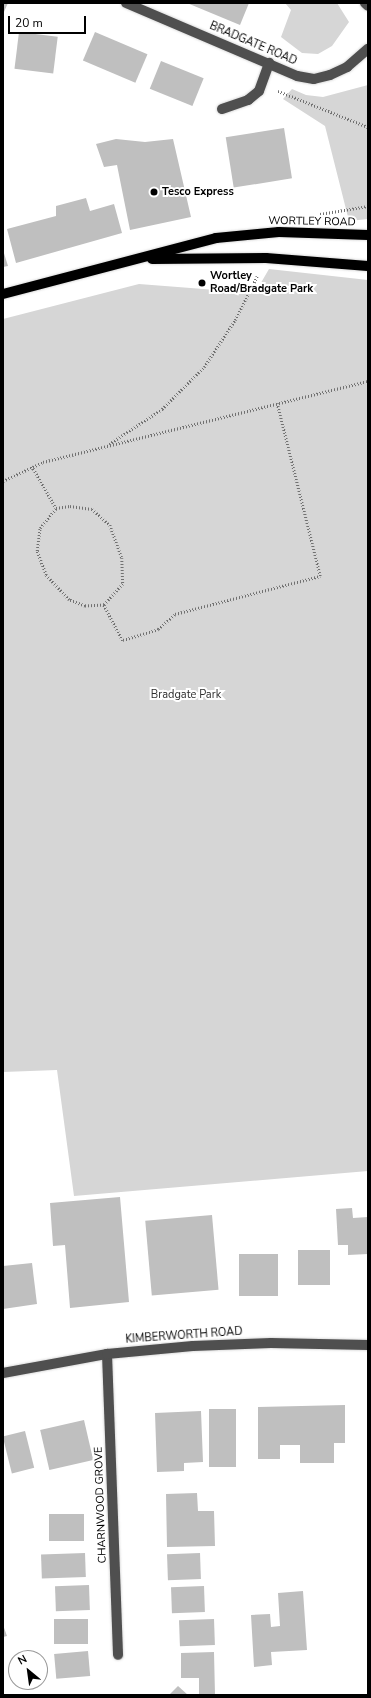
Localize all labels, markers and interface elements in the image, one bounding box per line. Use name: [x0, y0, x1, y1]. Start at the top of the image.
scale bar: [10, 8, 88, 34]
text: 20 m: [15, 15, 43, 31]
street label: BRADGATE ROAD: [207, 20, 299, 68]
place label: Tesco Express: [162, 185, 234, 199]
marker: Tesco Express: [149, 187, 159, 197]
street label: WORTLEY ROAD: [268, 215, 356, 229]
place label: Wortley Road/Bradgate Park: [210, 270, 313, 296]
marker: Wortley Road/Bradgate Park: [197, 278, 207, 288]
park label: Bradgate Park: [151, 688, 221, 702]
street label: KIMBERWORTH ROAD: [125, 1325, 243, 1347]
street label: CHARNWOOD GROVE: [92, 1446, 110, 1564]
north arrow: [8, 1650, 48, 1690]
text: N: [15, 1651, 30, 1669]

